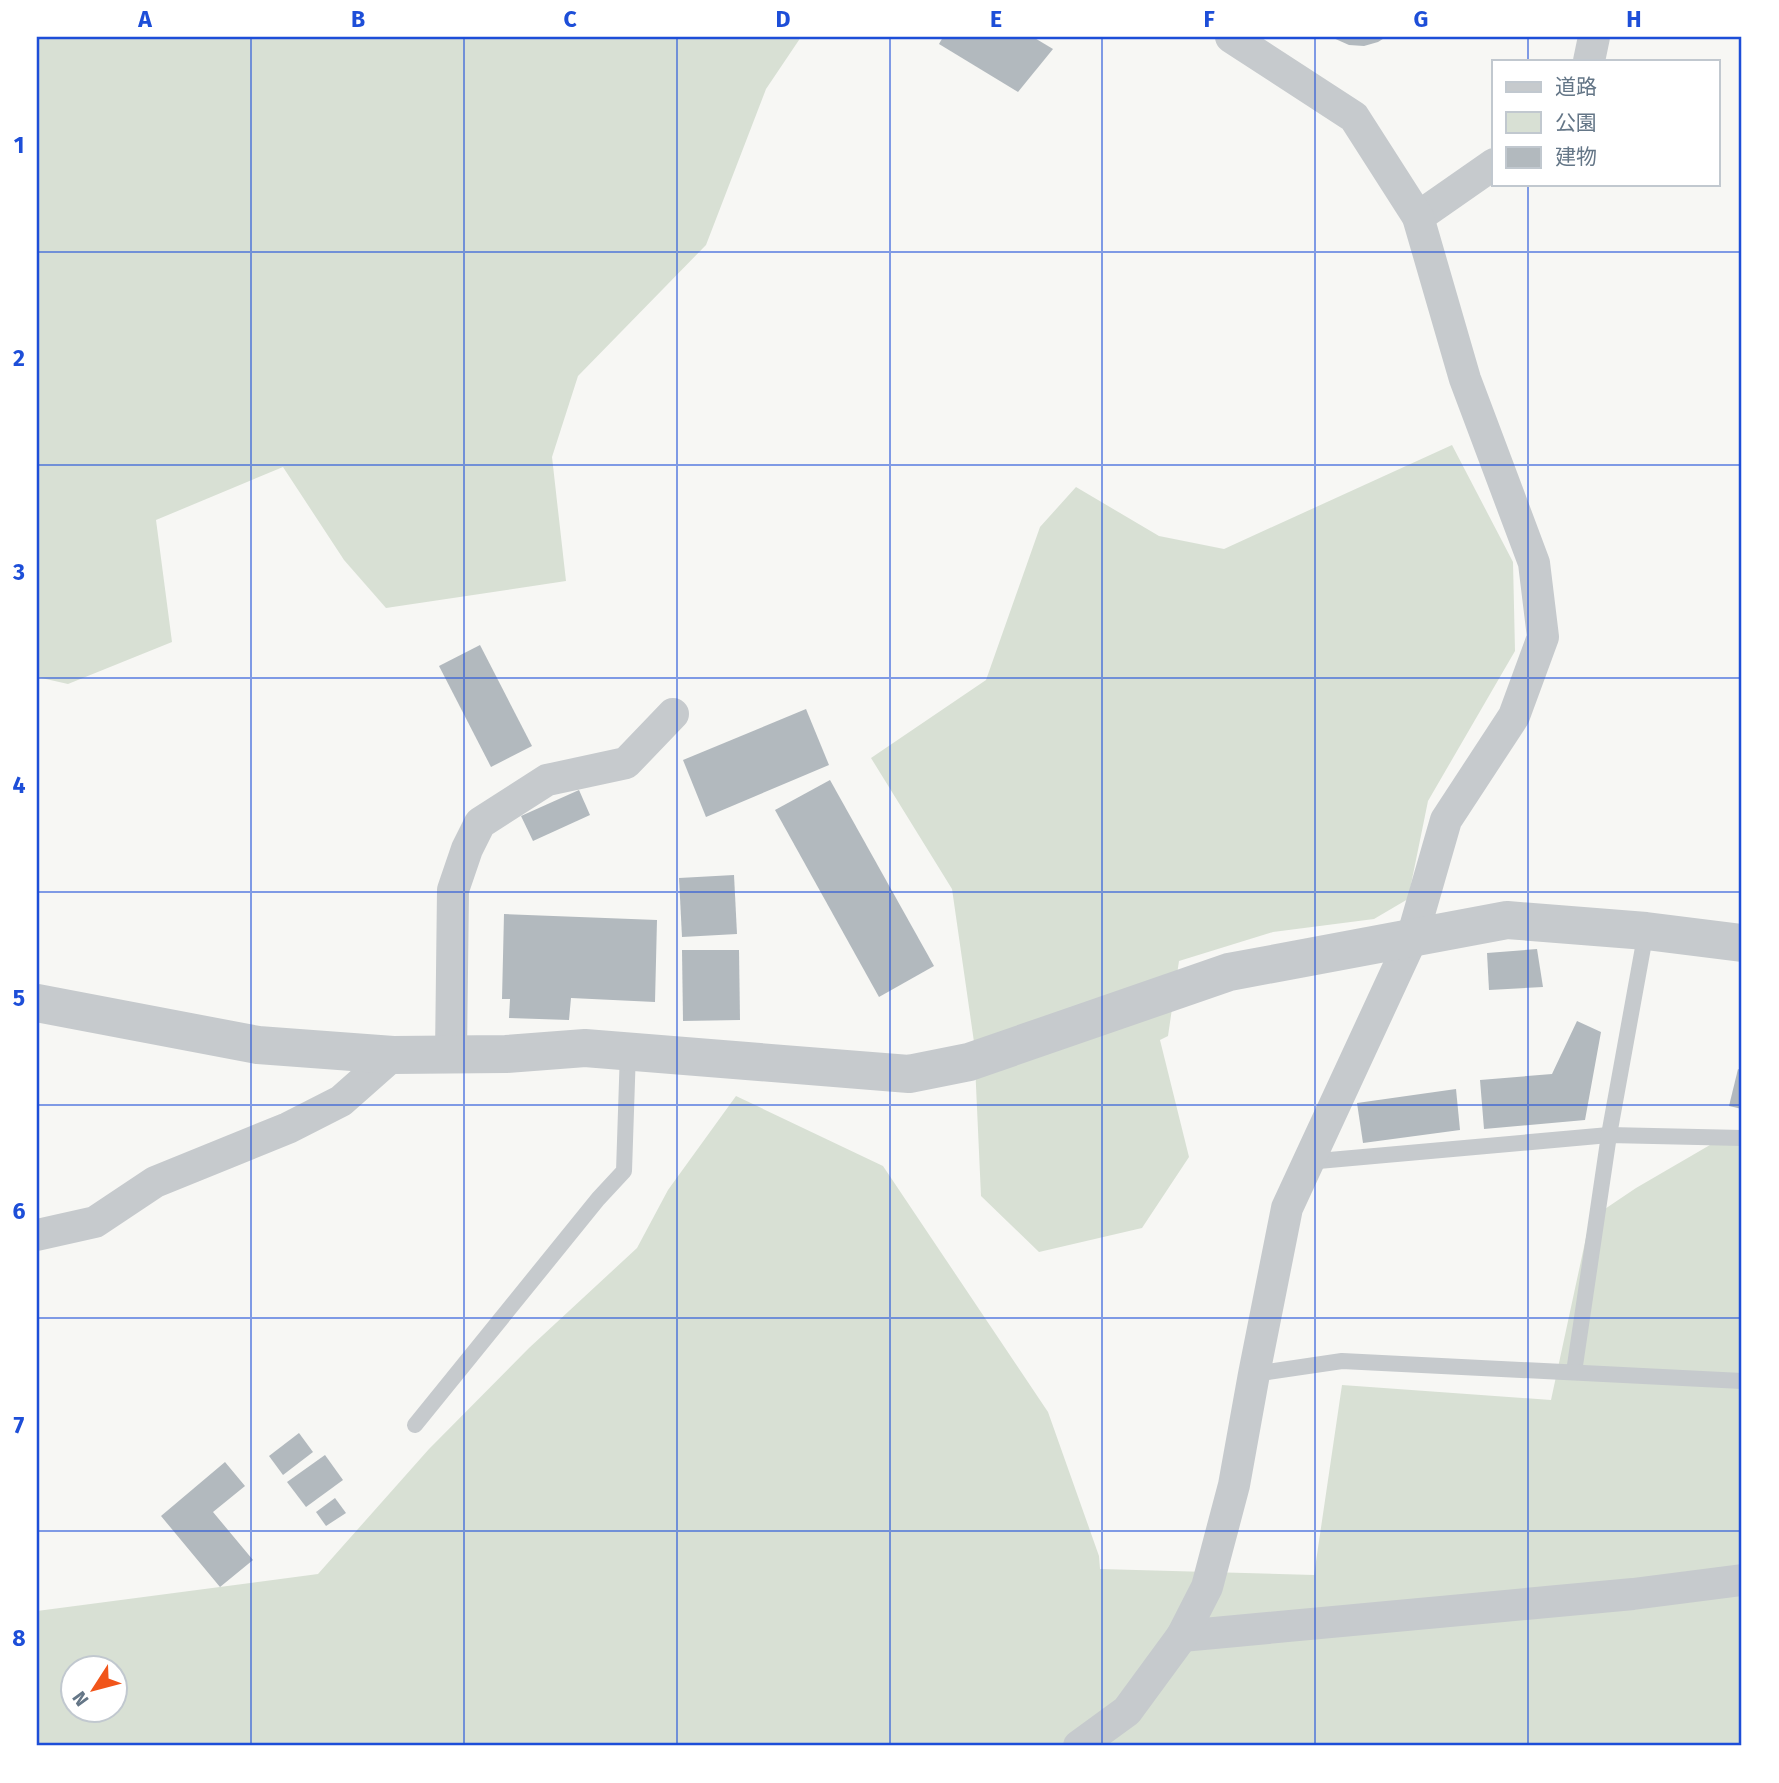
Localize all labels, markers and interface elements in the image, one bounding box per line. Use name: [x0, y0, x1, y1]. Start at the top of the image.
text: A: [137, 5, 152, 33]
text: B: [351, 5, 365, 33]
text: C: [563, 5, 577, 33]
text: D: [776, 5, 791, 33]
text: E: [990, 5, 1002, 33]
text: F: [1203, 5, 1215, 33]
text: G: [1414, 5, 1428, 33]
text: H: [1626, 5, 1642, 33]
legend: [1492, 60, 1720, 186]
text: 道路: [1555, 74, 1597, 100]
text: 公園: [1555, 110, 1597, 136]
text: 1: [14, 131, 24, 159]
text: 建物: [1555, 144, 1597, 170]
text: 2: [13, 344, 25, 372]
text: 3: [12, 558, 25, 586]
text: 4: [13, 771, 26, 799]
text: 5: [13, 984, 25, 1012]
text: 6: [13, 1197, 26, 1225]
text: 7: [14, 1411, 25, 1439]
text: 8: [12, 1624, 26, 1652]
north arrow: [60, 1654, 130, 1724]
text: N: [68, 1687, 94, 1711]

